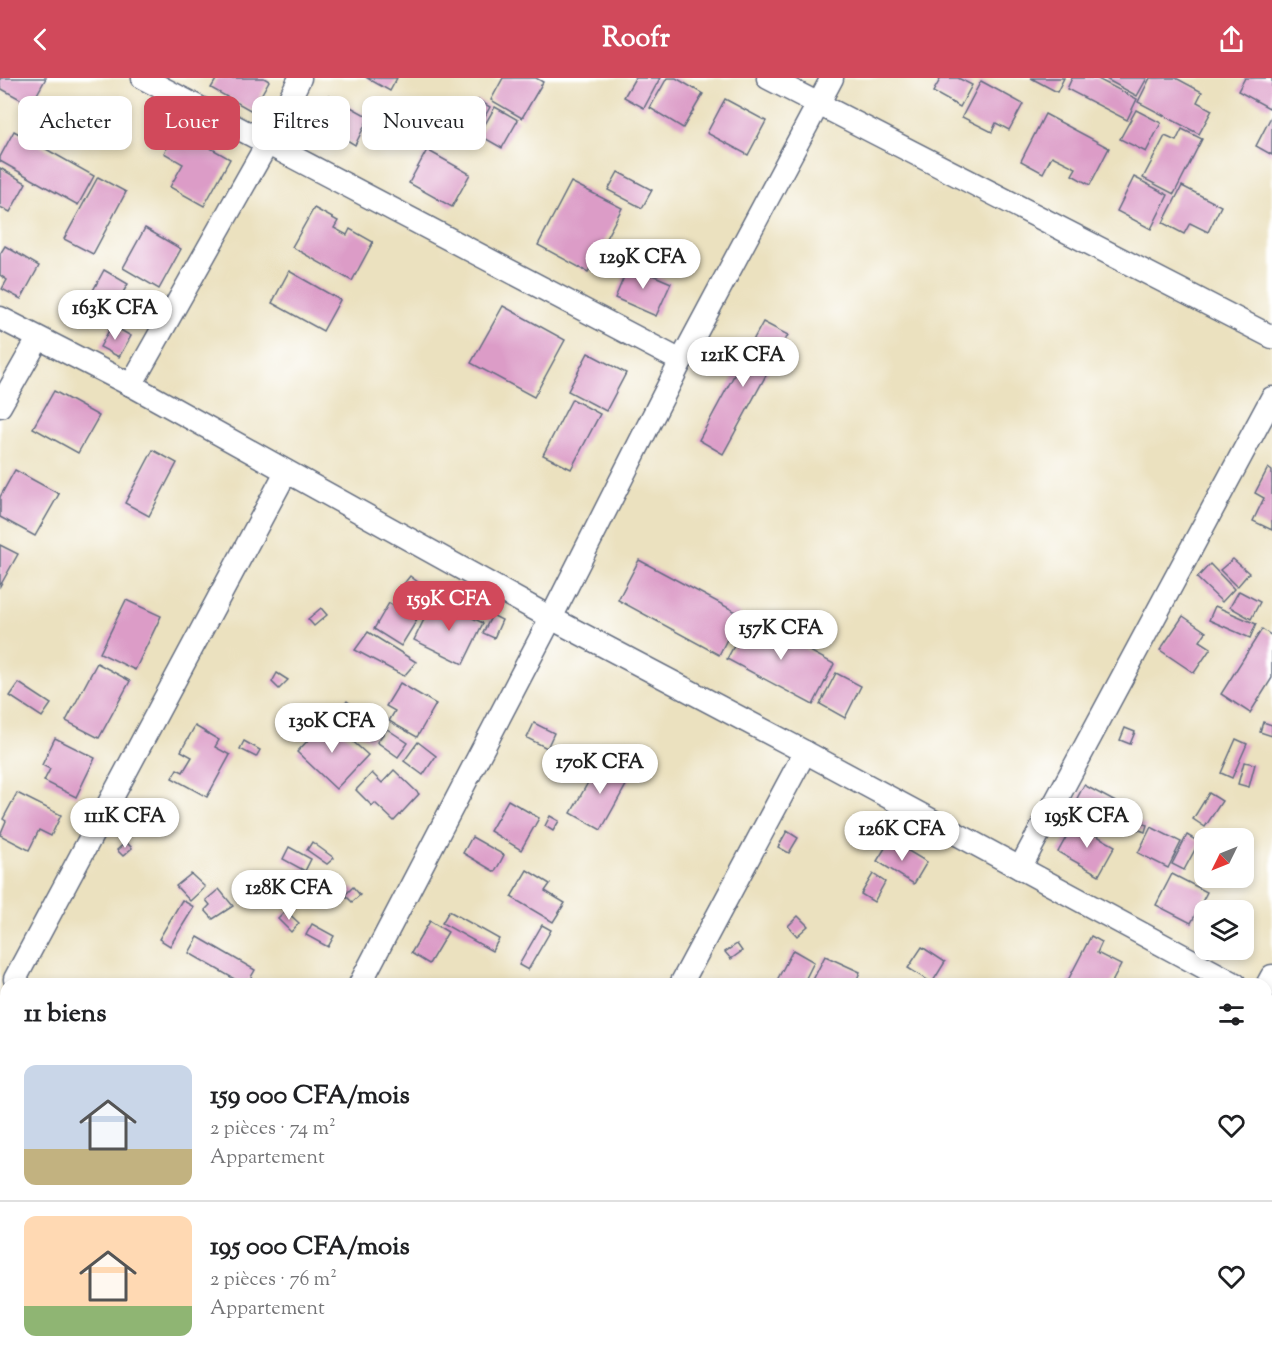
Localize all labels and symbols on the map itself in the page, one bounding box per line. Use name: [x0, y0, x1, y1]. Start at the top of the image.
pin: 129K CFA: [581, 239, 705, 290]
pin: 163K CFA: [53, 290, 177, 341]
pin: 121K CFA: [681, 337, 805, 388]
pin: 159K CFA: [387, 581, 511, 632]
pin: 157K CFA: [719, 610, 843, 661]
pin: 130K CFA: [270, 703, 394, 754]
pin: 170K CFA: [538, 744, 662, 795]
pin: 111K CFA: [63, 798, 187, 849]
pin: 195K CFA: [1025, 798, 1149, 849]
pin: 126K CFA: [840, 811, 964, 862]
north arrow: [1194, 828, 1254, 888]
pin: 128K CFA: [227, 870, 351, 921]

